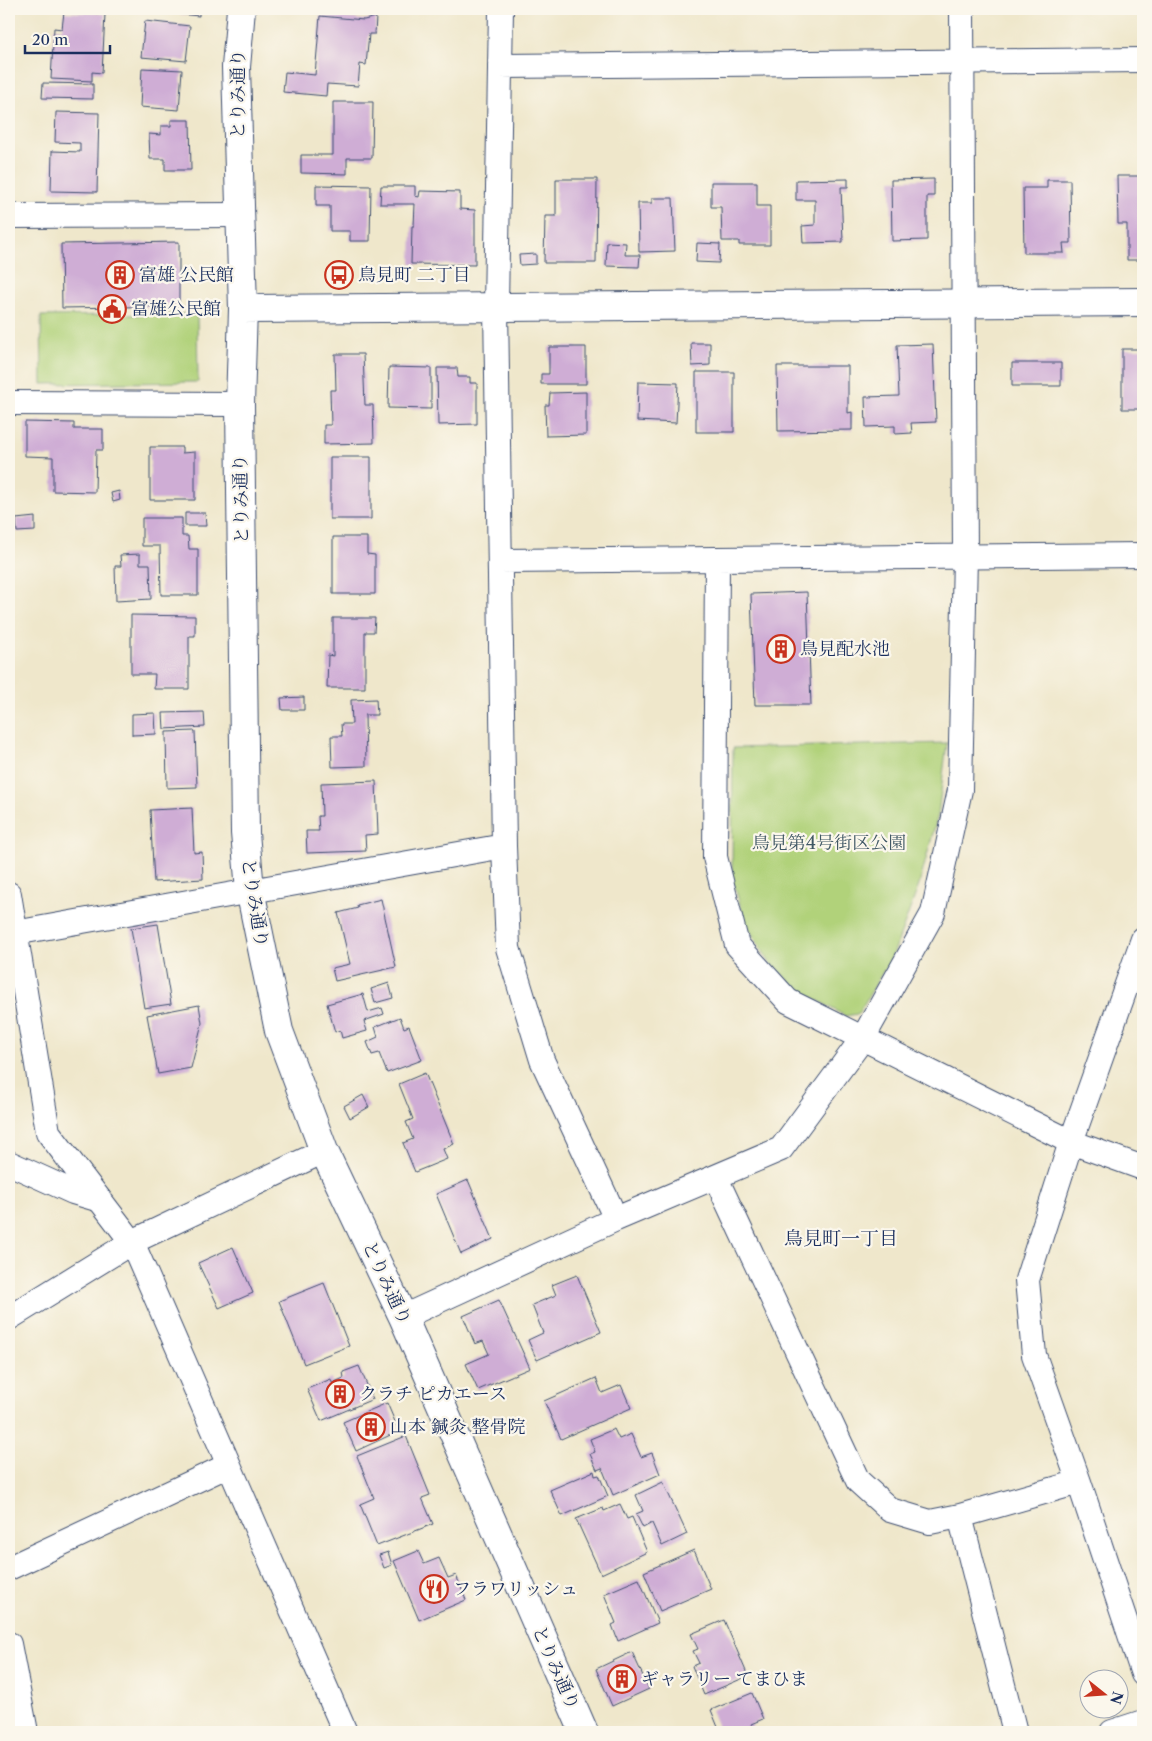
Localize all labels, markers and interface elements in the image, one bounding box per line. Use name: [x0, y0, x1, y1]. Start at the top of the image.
scale bar: [25, 22, 110, 54]
text: 20 m: [32, 30, 68, 49]
street label: とりみ通り: [227, 49, 249, 139]
building icon: 富雄 公民館: [105, 260, 135, 290]
bus stop icon: 鳥見町 二丁目: [324, 260, 354, 290]
place label: 富雄 公民館: [139, 264, 234, 286]
place label: 鳥見町 二丁目: [358, 264, 471, 286]
public building icon: 富雄公民館: [97, 294, 127, 324]
place label: 富雄公民館: [131, 298, 221, 320]
street label: とりみ通り: [229, 454, 253, 544]
building icon: 鳥見配水池: [766, 634, 796, 664]
place label: 鳥見配水池: [800, 638, 890, 660]
park label: 鳥見第4号街区公園: [752, 832, 906, 854]
street label: とりみ通り: [237, 857, 273, 949]
district label: 鳥見町一丁目: [784, 1227, 898, 1250]
street label: とりみ通り: [358, 1238, 416, 1328]
building icon: クラチ ピカエース: [325, 1379, 355, 1409]
place label: クラチ ピカエース: [359, 1383, 507, 1405]
building icon: 山本 鍼灸 整骨院: [356, 1412, 386, 1442]
place label: 山本 鍼灸 整骨院: [390, 1416, 526, 1438]
restaurant icon: フラワリッシュ: [419, 1574, 449, 1604]
place label: フラワリッシュ: [453, 1578, 578, 1600]
street label: とりみ通り: [528, 1622, 584, 1714]
building icon: ギャラリー てまひま: [607, 1664, 637, 1694]
place label: ギャラリー てまひま: [641, 1668, 808, 1690]
north arrow: [1080, 1668, 1130, 1718]
text: N: [1106, 1689, 1127, 1706]

